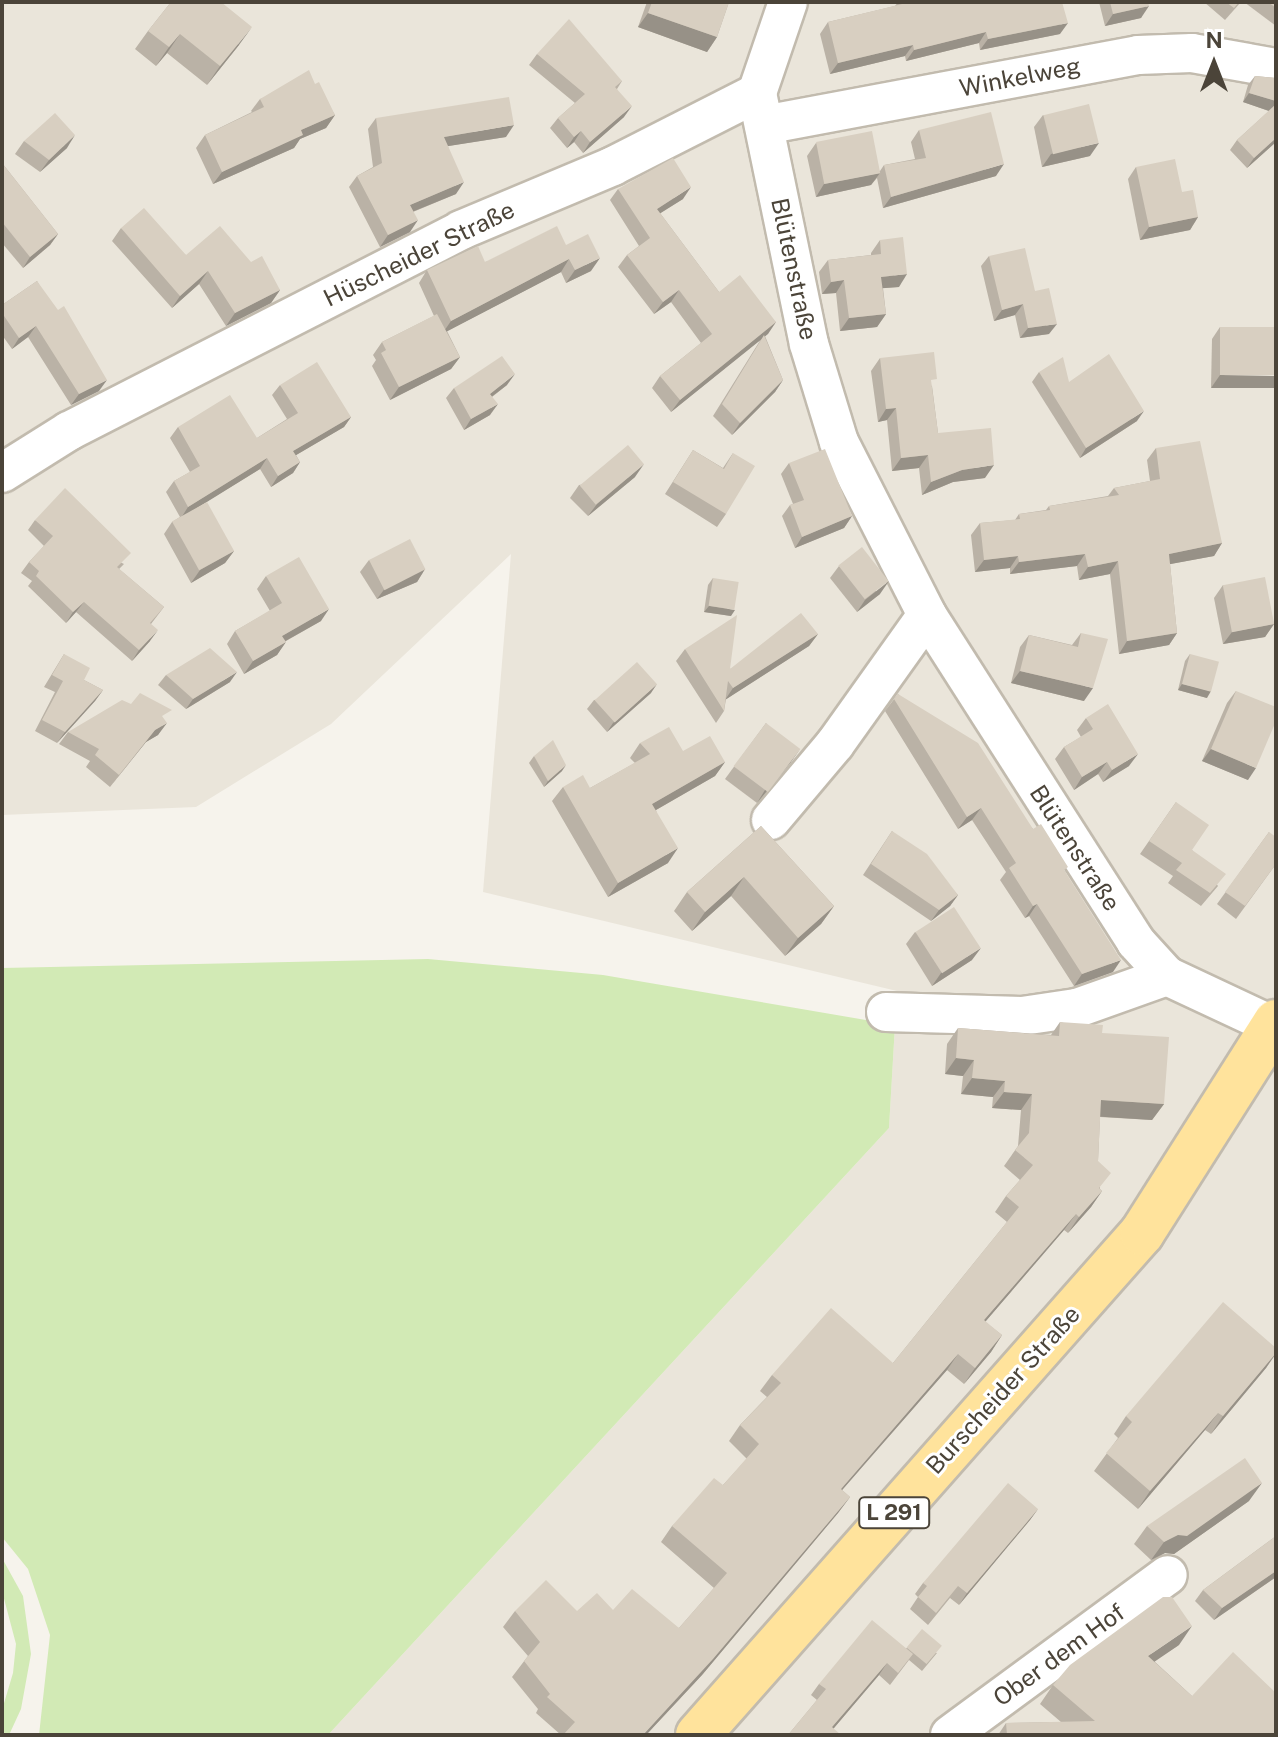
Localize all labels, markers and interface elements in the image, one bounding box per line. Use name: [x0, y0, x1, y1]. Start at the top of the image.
north arrow: [1174, 24, 1254, 104]
text: N: [1205, 27, 1223, 53]
street label: Winkelweg: [957, 51, 1083, 103]
street label: Hüscheider Straße: [319, 195, 519, 313]
street label: Blütenstraße: [765, 195, 823, 343]
street label: Blütenstraße: [1024, 780, 1126, 916]
street label: Burscheider Straße: [920, 1300, 1086, 1480]
road number: L 291: [858, 1495, 930, 1531]
street label: Ober dem Hof: [987, 1598, 1131, 1712]

